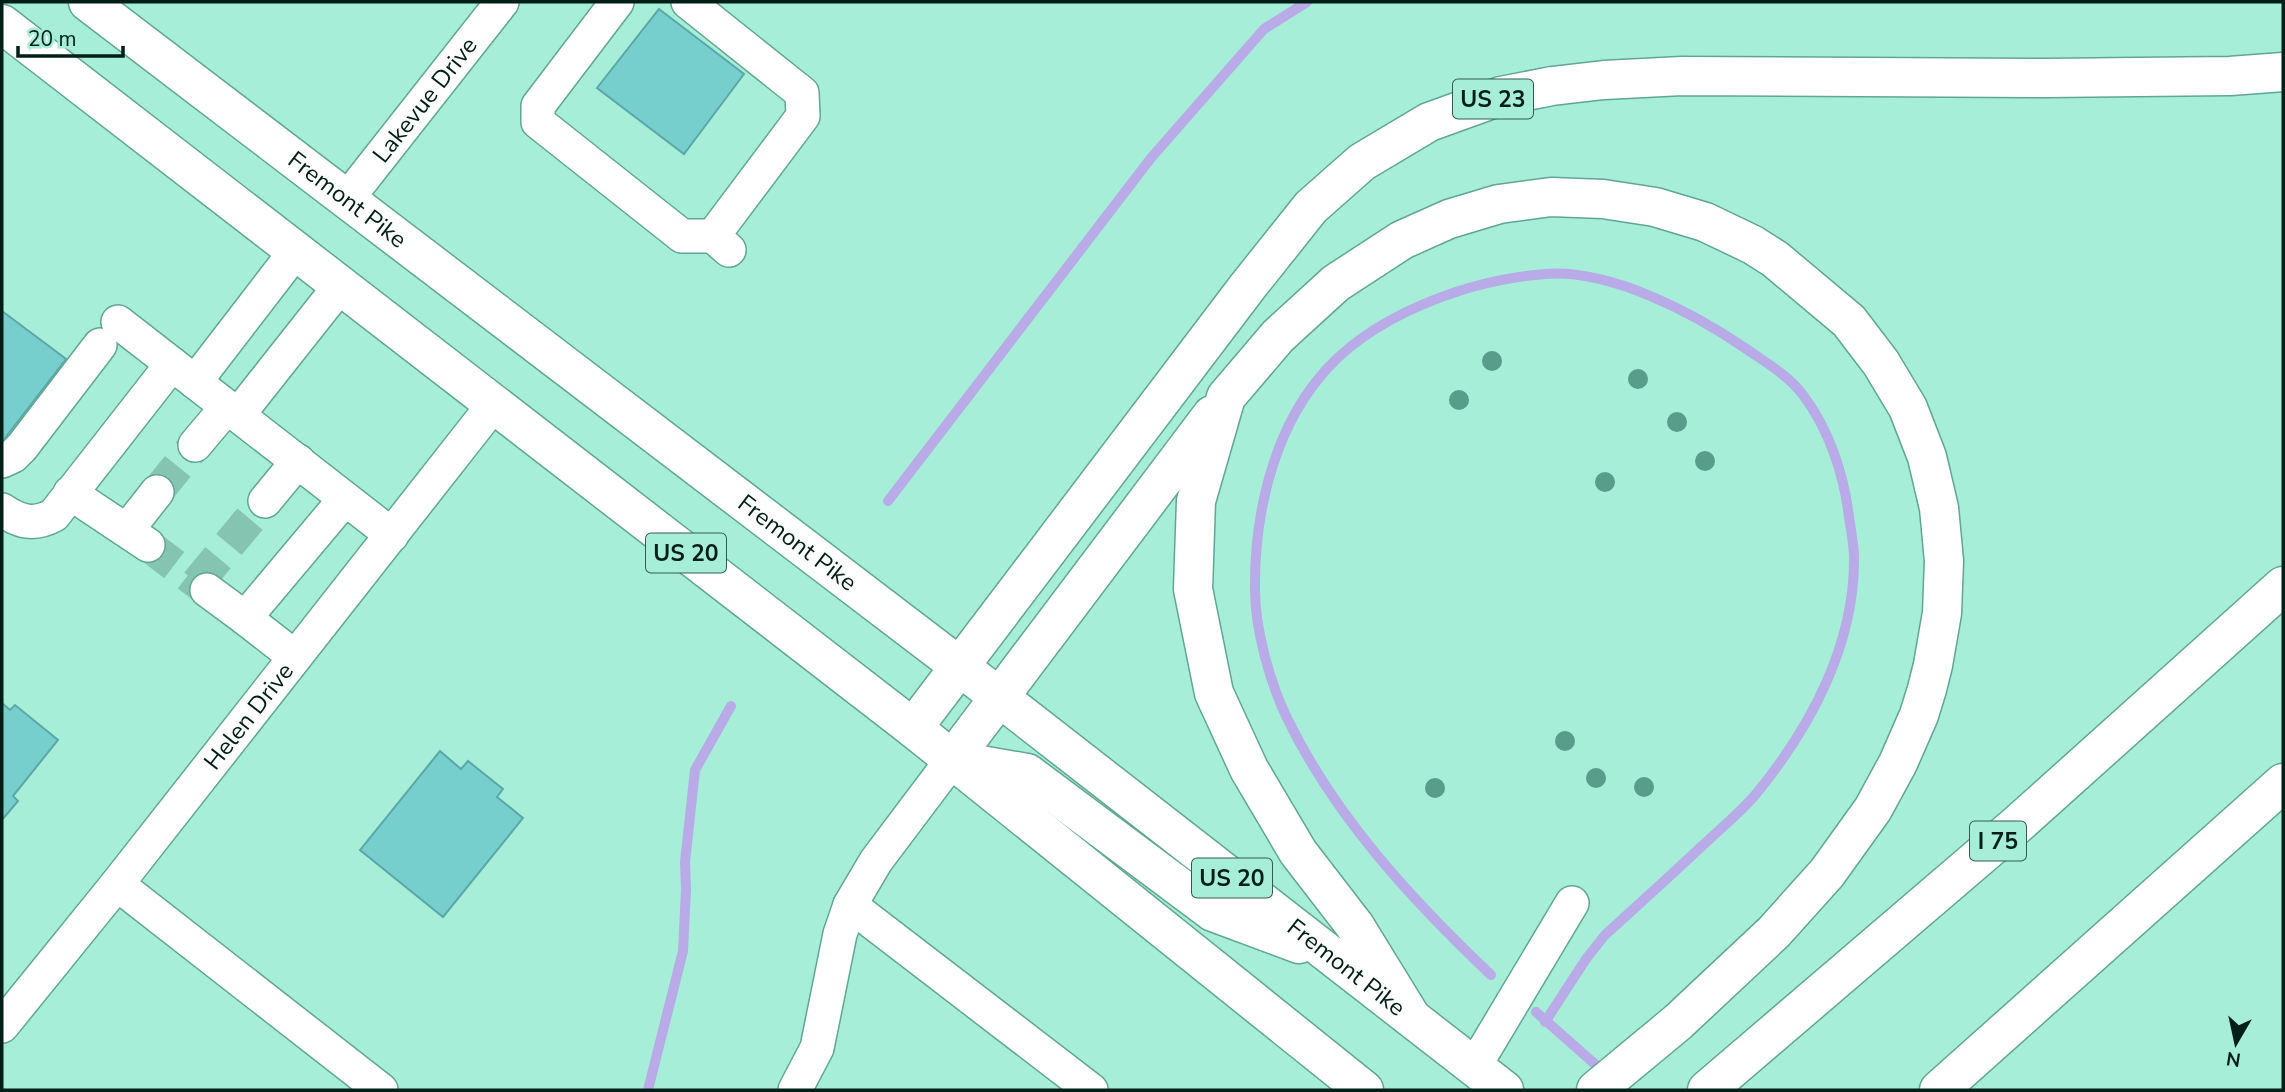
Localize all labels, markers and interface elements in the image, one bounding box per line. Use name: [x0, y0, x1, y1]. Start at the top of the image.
scale bar: [18, 14, 122, 58]
text: 20 m: [28, 25, 77, 53]
street label: Lakevue Drive: [365, 30, 484, 170]
road number: US 23: [1453, 80, 1533, 118]
street label: Fremont Pike: [281, 144, 413, 255]
street label: Fremont Pike: [731, 487, 863, 598]
road number: US 20: [646, 534, 726, 572]
street label: Helen Drive: [197, 656, 301, 776]
road number: I 75: [1970, 821, 2026, 860]
road number: US 20: [1192, 858, 1272, 898]
street label: Fremont Pike: [1281, 911, 1412, 1023]
north arrow: [2201, 1008, 2271, 1078]
text: N: [2224, 1045, 2243, 1073]

